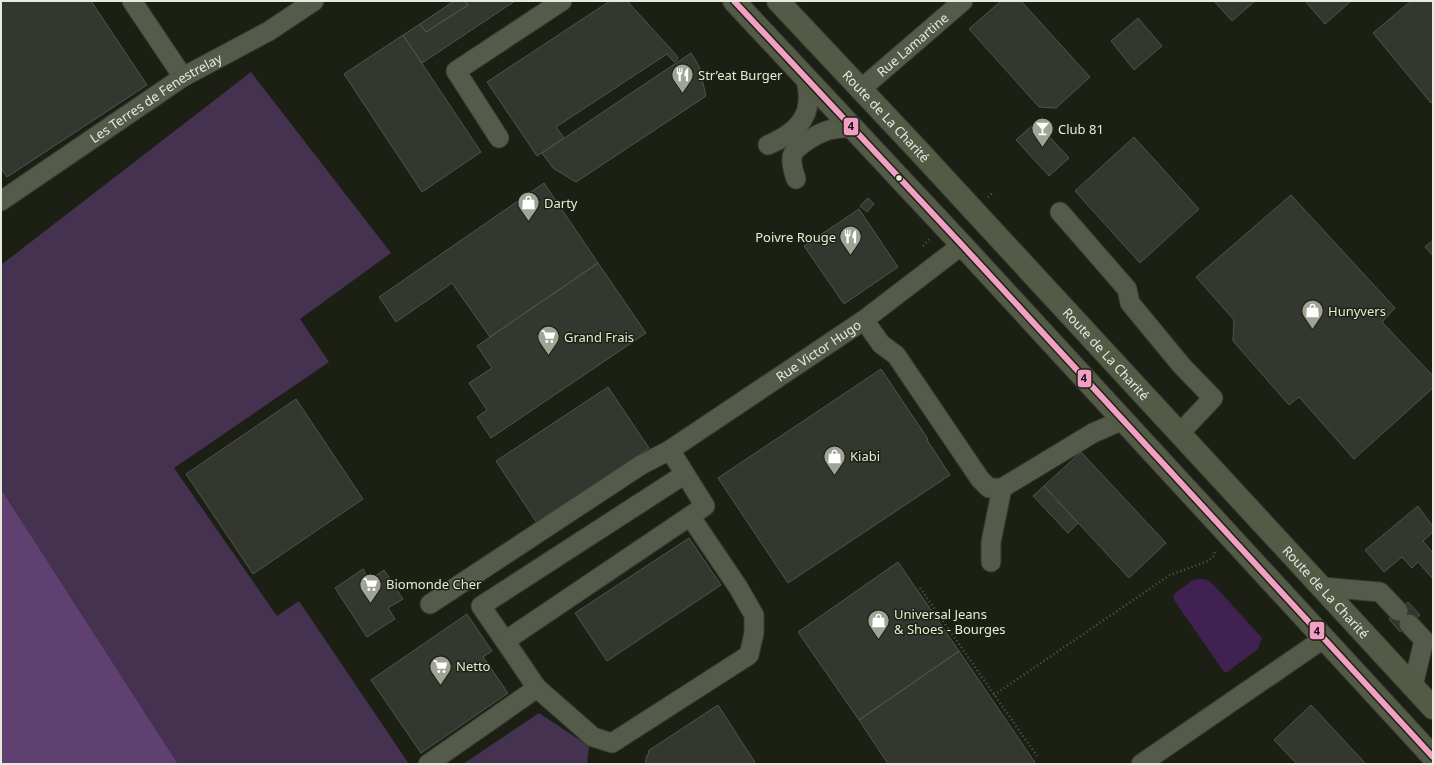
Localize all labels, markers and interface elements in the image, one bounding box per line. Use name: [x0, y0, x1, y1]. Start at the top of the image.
street label: Rue Lamartine: [873, 9, 952, 81]
street label: Les Terres de Fenestrelay: [86, 49, 225, 147]
restaurant icon: Str’eat Burger: [669, 62, 695, 95]
place label: Str’eat Burger: [698, 66, 783, 84]
street label: Route de La Charité: [839, 66, 934, 166]
bar icon: Club 81: [1029, 116, 1055, 149]
line badge: 4: [843, 117, 859, 136]
text: 4: [848, 118, 855, 133]
place label: Club 81: [1058, 120, 1104, 138]
unlabelled marker: [894, 173, 904, 183]
shop icon: Darty: [515, 190, 541, 223]
place label: Darty: [544, 194, 578, 212]
restaurant icon: Poivre Rouge: [838, 224, 864, 257]
place label: Poivre Rouge: [755, 228, 836, 246]
shop icon: Hunyvers: [1299, 298, 1325, 331]
place label: Hunyvers: [1328, 302, 1386, 320]
street label: Route de La Charité: [1059, 304, 1154, 404]
street label: Rue Victor Hugo: [772, 315, 865, 386]
supermarket icon: Grand Frais: [535, 324, 561, 357]
place label: Grand Frais: [564, 328, 634, 346]
line badge: 4: [1077, 369, 1092, 388]
text: 4: [1081, 370, 1088, 385]
shop icon: Kiabi: [821, 443, 847, 476]
place label: Kiabi: [850, 447, 880, 465]
street label: Route de La Charité: [1279, 542, 1373, 642]
supermarket icon: Biomonde Cher: [357, 571, 383, 604]
place label: Biomonde Cher: [386, 575, 482, 593]
place label: Universal Jeans & Shoes - Bourges: [894, 605, 1006, 638]
shop icon: Universal Jeans & Shoes - Bourges: [866, 608, 892, 641]
line badge: 4: [1309, 621, 1325, 640]
text: 4: [1314, 623, 1321, 638]
supermarket icon: Netto: [427, 653, 453, 686]
place label: Netto: [456, 657, 491, 675]

